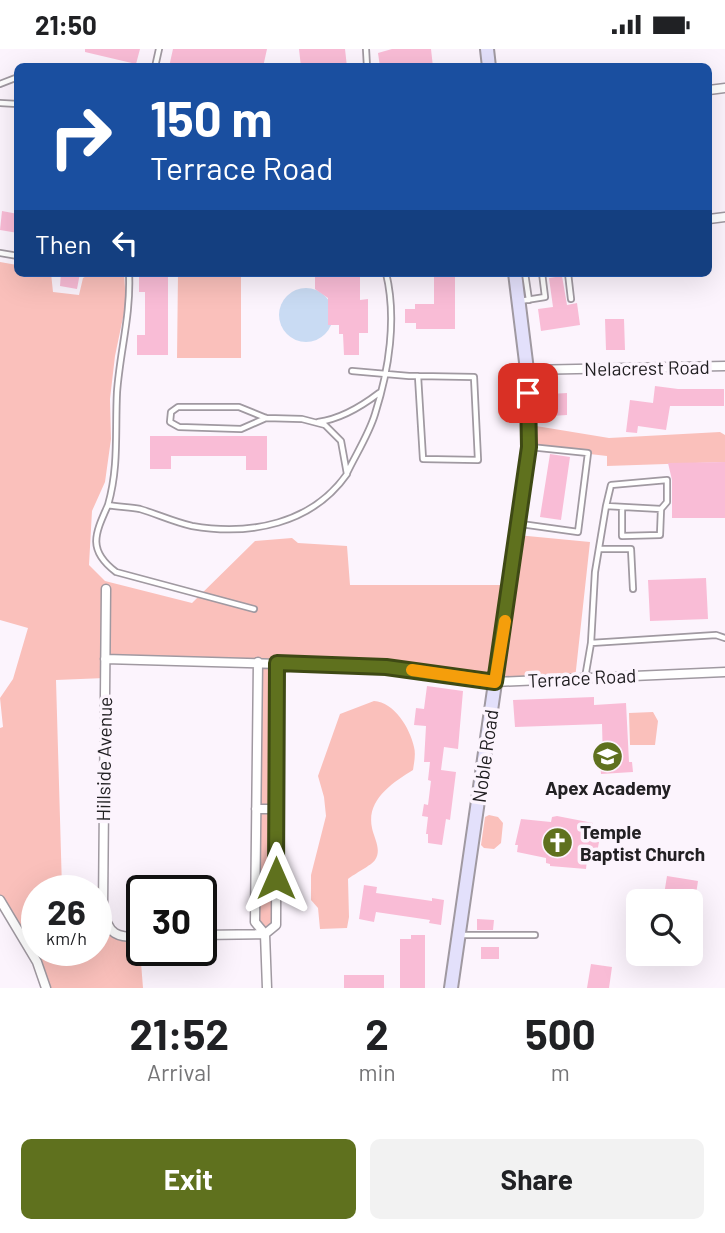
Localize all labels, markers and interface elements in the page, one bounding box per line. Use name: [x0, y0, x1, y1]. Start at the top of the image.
text: 21:50: [35, 9, 97, 40]
text: 150 m: [150, 88, 272, 147]
icon: right: [35, 91, 126, 182]
text: Terrace Road: [150, 148, 333, 186]
icon: left: [106, 224, 144, 262]
text: Then: [35, 228, 92, 259]
street label: Nelacrest Road: [584, 355, 710, 380]
pin: [498, 363, 558, 423]
icon: arrive: [509, 374, 547, 412]
street label: Terrace Road: [527, 663, 637, 692]
street label: Hillside Avenue: [91, 696, 116, 822]
street label: Noble Road: [467, 708, 502, 804]
school or university icon: Apex Academy: [591, 740, 625, 774]
place label: Apex Academy: [545, 776, 672, 799]
place label: Temple Baptist Church: [580, 820, 705, 865]
church icon: Temple Baptist Church: [540, 826, 574, 860]
position arrow: [239, 841, 313, 915]
speed limit sign: 30: [126, 875, 217, 966]
map controls: [626, 889, 703, 966]
button: search: [626, 889, 703, 966]
text: 26: [47, 890, 86, 932]
text: km/h: [46, 927, 87, 949]
text: 21:52: [129, 1008, 229, 1058]
text: 2: [365, 1008, 389, 1058]
text: 500: [525, 1008, 596, 1058]
text: Arrival: [147, 1058, 211, 1086]
text: min: [358, 1058, 396, 1086]
text: m: [551, 1058, 570, 1086]
button: Exit: [21, 1139, 356, 1219]
button: Share: [370, 1139, 704, 1219]

